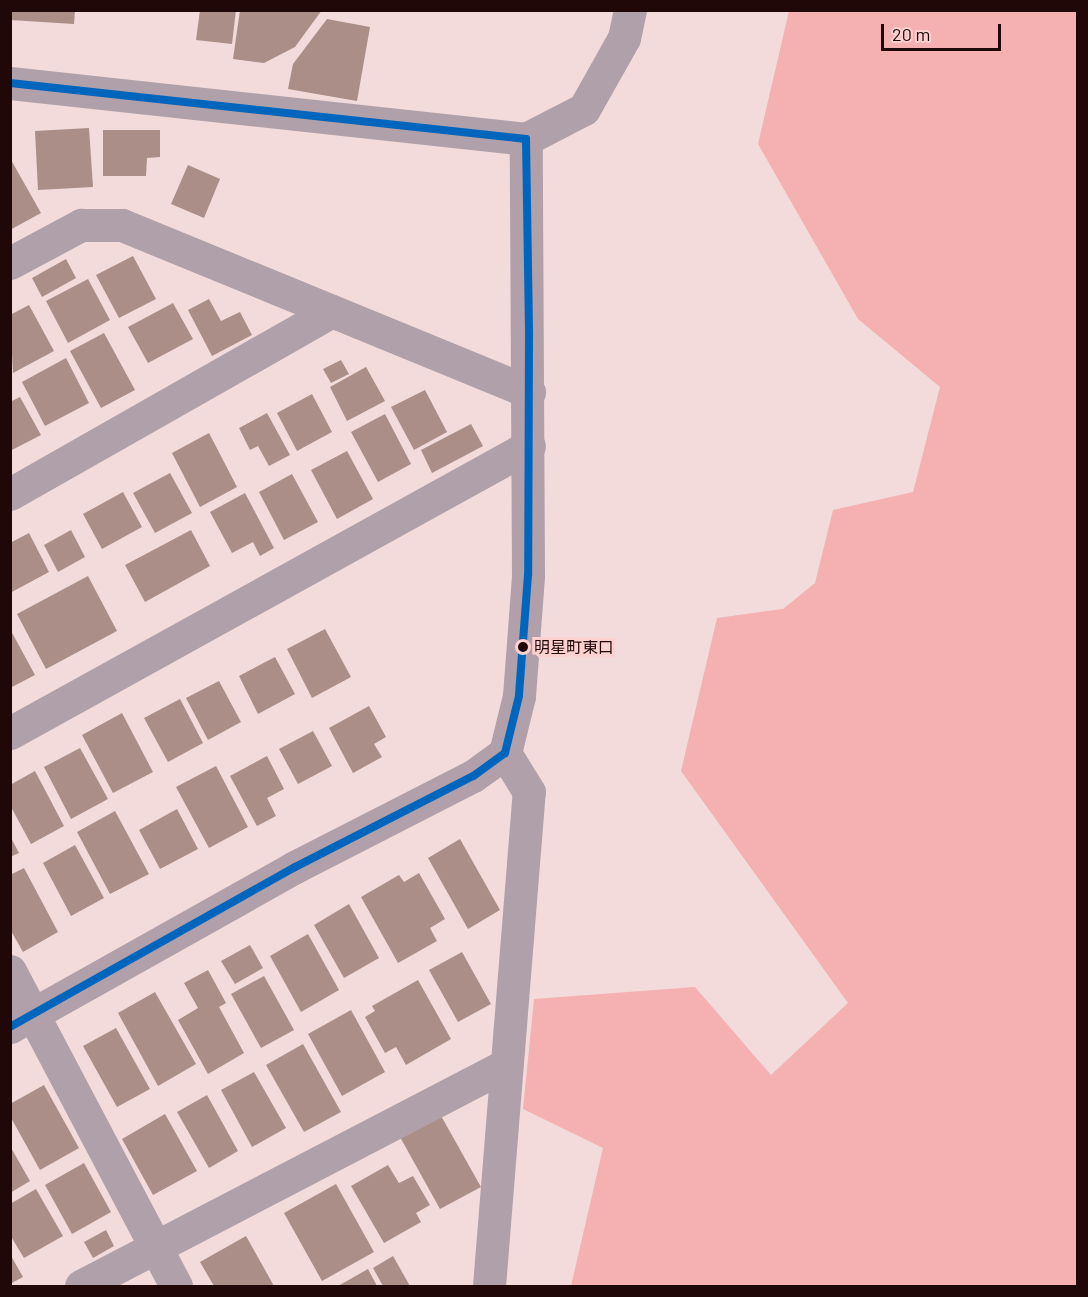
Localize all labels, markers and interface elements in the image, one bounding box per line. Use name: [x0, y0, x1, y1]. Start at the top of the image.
scale bar: [884, 12, 1004, 50]
text: 20 m: [892, 23, 930, 45]
place label: 明星町東口: [534, 637, 614, 657]
marker: 明星町東口: [517, 641, 529, 653]

